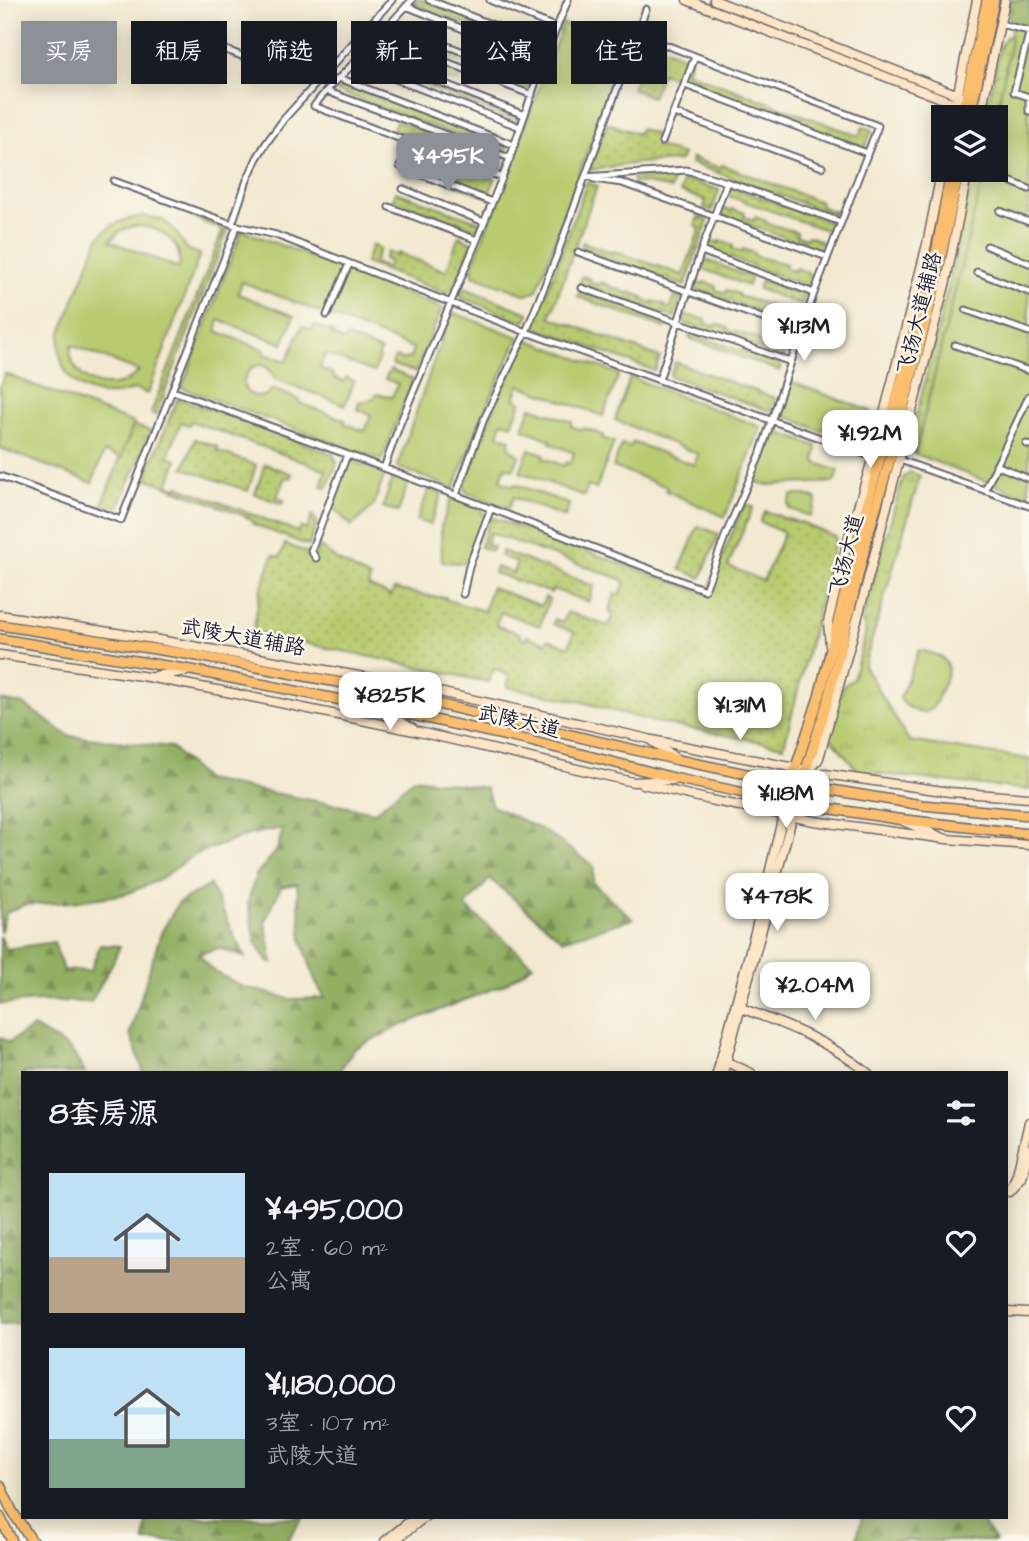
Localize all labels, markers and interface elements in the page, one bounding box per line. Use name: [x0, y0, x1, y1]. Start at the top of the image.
chip: 买房: [21, 21, 117, 84]
chip: 租房: [131, 21, 227, 84]
chip: 筛选: [241, 21, 337, 84]
chip: 新上: [351, 21, 447, 84]
chip: 公寓: [461, 21, 557, 84]
chip: 住宅: [571, 21, 667, 84]
map controls: [931, 105, 1008, 182]
button: layers: [931, 105, 1008, 182]
pin: ¥495K: [399, 134, 497, 193]
text: ¥495K: [412, 140, 484, 172]
street label: 飞扬大道辅路: [890, 248, 949, 378]
pin: ¥1.13M: [747, 304, 861, 363]
text: ¥1.13M: [778, 310, 830, 342]
pin: ¥1.92M: [813, 410, 927, 470]
text: ¥1.92M: [838, 417, 902, 449]
street label: 飞扬大道: [822, 511, 871, 599]
street label: 武陵大道辅路: [178, 612, 307, 663]
pin: ¥825K: [341, 672, 439, 732]
text: ¥825K: [355, 679, 425, 711]
pin: ¥1.31M: [683, 682, 797, 742]
text: ¥1.31M: [714, 689, 766, 721]
street label: 武陵大道: [475, 698, 563, 745]
pin: ¥1.18M: [729, 770, 843, 830]
text: ¥1.18M: [758, 777, 814, 809]
pin: ¥478K: [728, 874, 826, 933]
text: ¥478K: [742, 880, 812, 912]
pin: ¥2.04M: [758, 962, 872, 1022]
text: ¥2.04M: [776, 969, 854, 1001]
text: 8套房源: [49, 1093, 158, 1135]
icon: filters: [942, 1094, 980, 1132]
text: ¥495,000: [266, 1189, 403, 1231]
icon: home: [105, 1201, 189, 1285]
icon: heart: [942, 1224, 980, 1262]
text: 2室 · 60 m²: [266, 1232, 388, 1264]
text: 公寓: [266, 1265, 312, 1297]
text: ¥1,180,000: [266, 1364, 396, 1406]
icon: home: [105, 1376, 189, 1460]
icon: heart: [942, 1399, 980, 1437]
text: 3室 · 107 m²: [266, 1407, 390, 1439]
text: 武陵大道: [266, 1440, 358, 1472]

